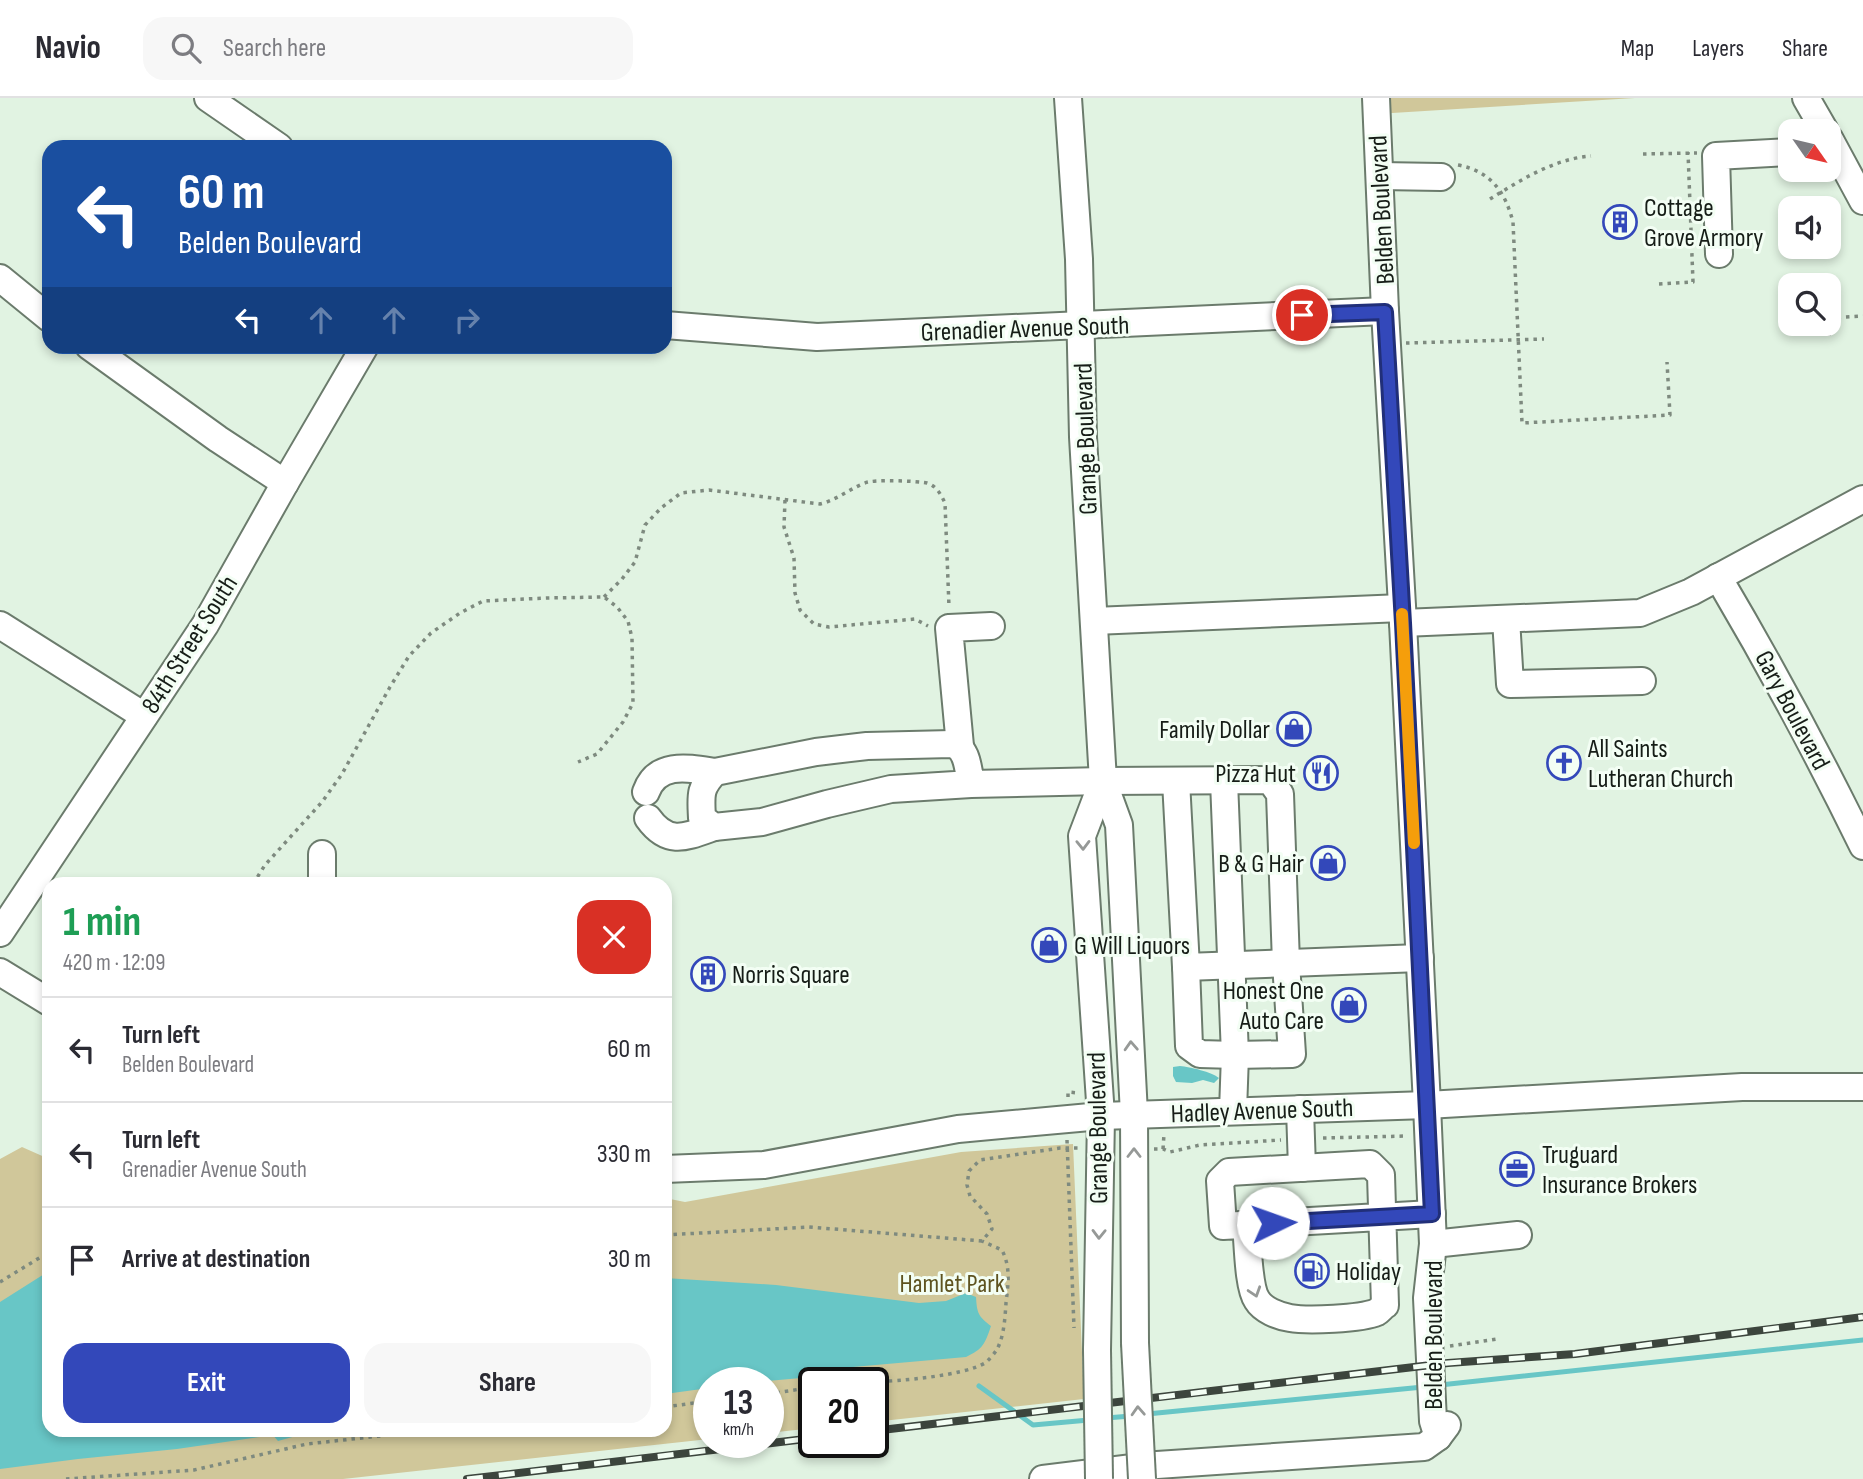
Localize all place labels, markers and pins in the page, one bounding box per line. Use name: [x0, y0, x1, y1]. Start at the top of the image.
place label: Cottage Grove Armory: [1644, 193, 1763, 254]
building icon: Cottage Grove Armory: [1601, 203, 1639, 241]
pin: [1272, 285, 1332, 345]
shop icon: Family Dollar: [1275, 710, 1313, 748]
place label: Family Dollar: [1159, 715, 1271, 746]
place label: All Saints Lutheran Church: [1587, 734, 1734, 795]
church icon: All Saints Lutheran Church: [1545, 744, 1583, 782]
restaurant icon: Pizza Hut: [1302, 754, 1340, 792]
place label: Pizza Hut: [1215, 759, 1296, 790]
shop icon: B & G Hair: [1309, 844, 1347, 882]
place label: B & G Hair: [1218, 849, 1305, 880]
shop icon: G Will Liquors: [1030, 926, 1068, 964]
place label: G Will Liquors: [1074, 931, 1190, 962]
building icon: Norris Square: [689, 955, 727, 993]
place label: Norris Square: [732, 960, 850, 991]
place label: Honest One Auto Care: [1223, 976, 1324, 1037]
shop icon: Honest One Auto Care: [1330, 986, 1368, 1024]
place label: Truguard Insurance Brokers: [1542, 1140, 1697, 1201]
office icon: Truguard Insurance Brokers: [1498, 1150, 1536, 1188]
fuel station icon: Holiday: [1293, 1252, 1331, 1290]
place label: Holiday: [1336, 1257, 1401, 1288]

